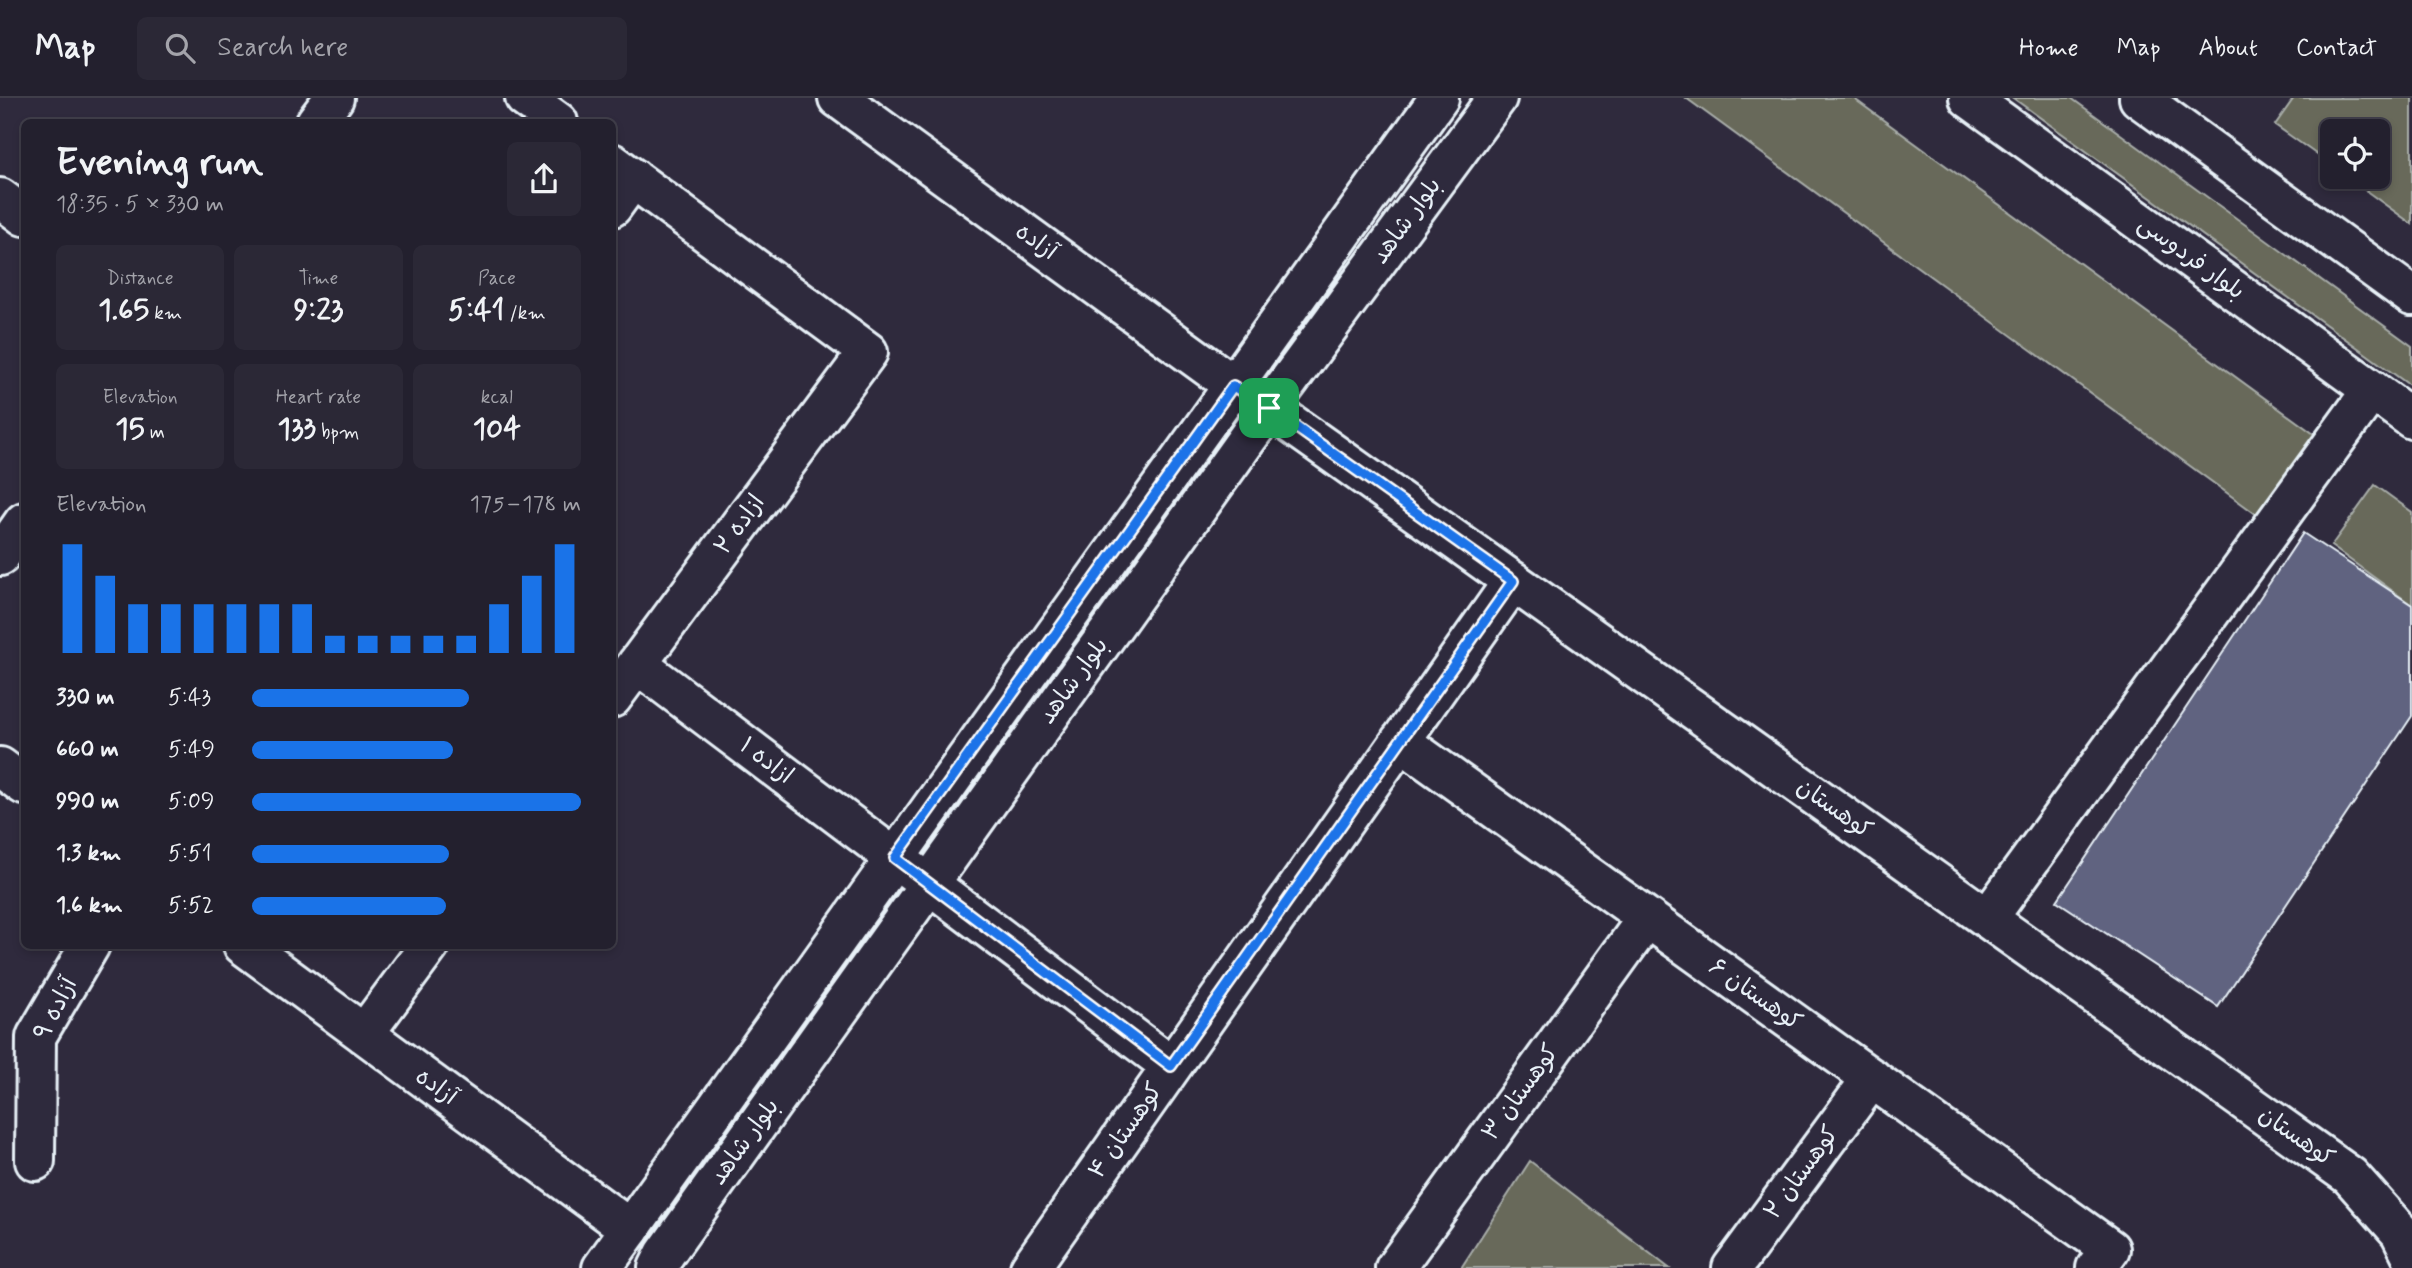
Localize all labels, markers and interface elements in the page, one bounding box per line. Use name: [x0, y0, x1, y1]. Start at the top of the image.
search box: [137, 17, 627, 80]
text: Map: [35, 26, 95, 70]
icon: search: [161, 29, 199, 67]
text: Search here: [217, 31, 348, 65]
text: Home: [2019, 33, 2079, 64]
text: Map: [2117, 33, 2161, 64]
text: About: [2199, 33, 2258, 64]
text: Contact: [2296, 33, 2377, 64]
map controls: [2320, 119, 2390, 189]
button: locate: [2320, 119, 2390, 189]
text: Evening run: [56, 139, 263, 188]
button: share: [507, 142, 581, 216]
street label: بلوار شاهد: [1365, 172, 1449, 270]
text: 18:35 · 5 × 330 m: [56, 190, 224, 220]
street label: بلوار فردوسی: [2131, 209, 2251, 307]
street label: آزاده: [1009, 216, 1064, 268]
text: Distance: [107, 266, 174, 291]
text: Time: [299, 266, 338, 291]
text: Pace: [478, 266, 516, 291]
text: 1.65: [98, 291, 149, 330]
text: 9:23: [293, 291, 344, 330]
text: 5:41: [448, 291, 504, 330]
text: km: [149, 301, 182, 326]
text: /km: [504, 301, 546, 326]
pin: [1239, 378, 1299, 438]
text: Elevation: [103, 385, 178, 410]
text: Heart rate: [276, 385, 361, 410]
text: kcal: [481, 385, 513, 410]
icon: arrive: [1250, 389, 1288, 427]
text: 15: [115, 410, 145, 449]
text: 133: [278, 410, 316, 449]
text: 104: [473, 410, 521, 449]
text: m: [145, 420, 165, 445]
text: bpm: [316, 420, 359, 445]
street label: ازاده ۲: [708, 489, 772, 561]
text: Elevation: [56, 490, 147, 520]
text: 175–178 m: [470, 490, 581, 520]
street label: بلوار شاهد: [1032, 632, 1116, 730]
text: 330 m: [56, 683, 114, 713]
text: 5:43: [168, 683, 211, 713]
street label: ازاده ۱: [733, 731, 799, 791]
text: 660 m: [56, 735, 119, 765]
text: 5:49: [168, 735, 215, 765]
street label: کوهستان: [1790, 772, 1878, 846]
text: 990 m: [56, 787, 119, 817]
text: 5:09: [168, 787, 215, 817]
text: 1.3 km: [56, 839, 121, 869]
text: 5:51: [168, 839, 212, 869]
text: 1.6 km: [56, 891, 123, 921]
text: 5:52: [168, 891, 214, 921]
street label: کوهستان ۶: [1702, 952, 1808, 1038]
street label: آزاده ۹: [27, 971, 85, 1046]
street label: کوهستان ۳: [1476, 1039, 1566, 1147]
street label: آزاده: [409, 1061, 464, 1113]
street label: کوهستان ۴: [1082, 1077, 1170, 1185]
street label: بلوار شاهد: [703, 1093, 787, 1191]
street label: کوهستان: [2252, 1100, 2340, 1174]
street label: کوهستان ۲: [1758, 1120, 1846, 1226]

